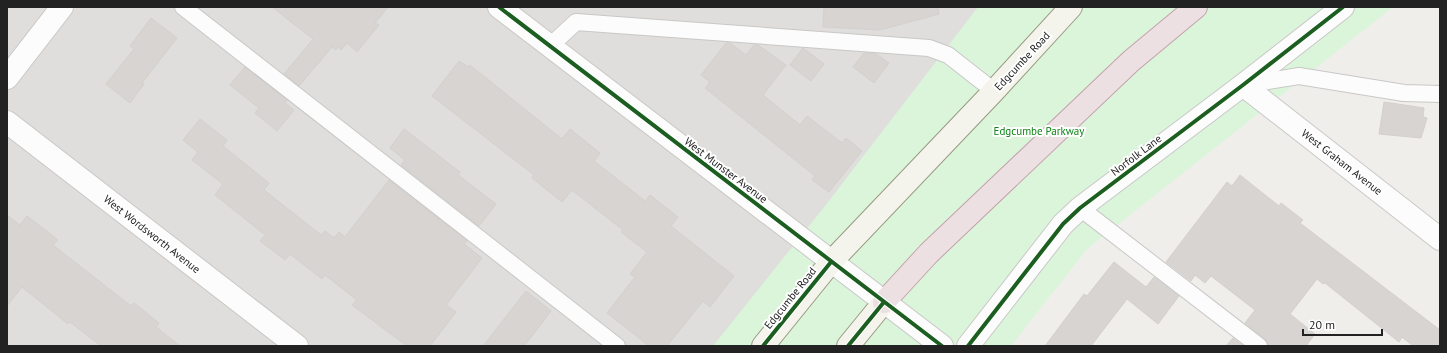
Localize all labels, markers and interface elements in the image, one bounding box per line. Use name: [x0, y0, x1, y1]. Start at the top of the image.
street label: Edgcumbe Road: [991, 29, 1053, 93]
park label: Edgcumbe Parkway: [994, 124, 1085, 138]
street label: West Graham Avenue: [1299, 126, 1386, 198]
street label: Norfolk Lane: [1108, 131, 1164, 179]
street label: West Munster Avenue: [682, 134, 771, 206]
street label: West Wordsworth Avenue: [101, 192, 203, 276]
street label: Edgcumbe Road: [761, 264, 819, 332]
scale bar: [1303, 311, 1382, 337]
text: 20 m: [1309, 317, 1335, 332]

